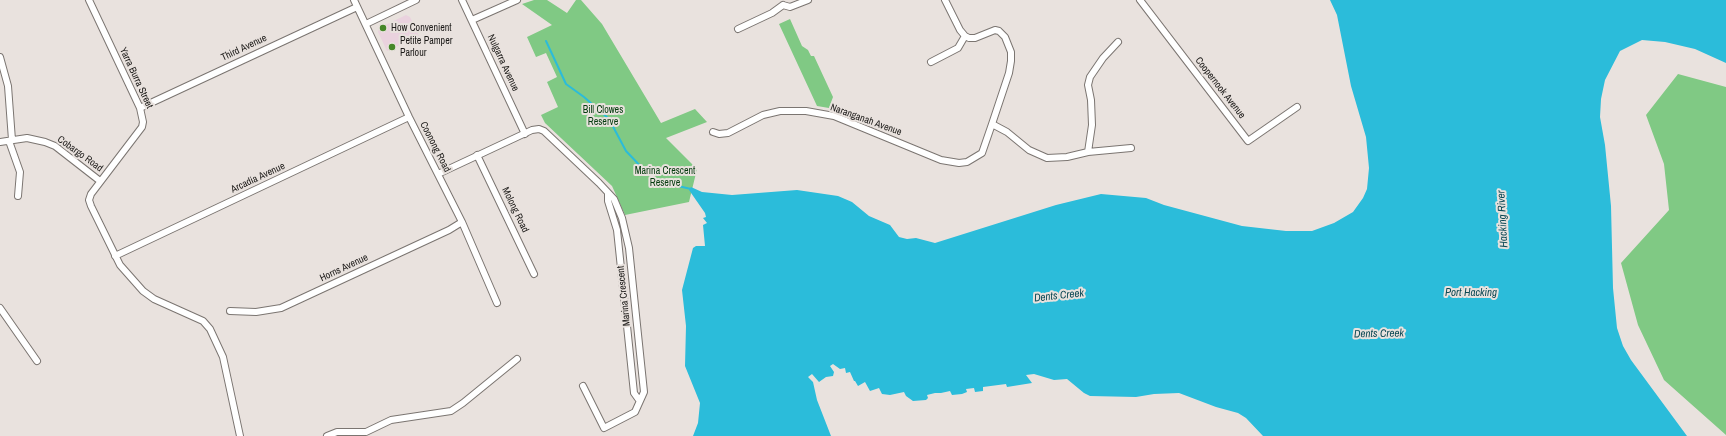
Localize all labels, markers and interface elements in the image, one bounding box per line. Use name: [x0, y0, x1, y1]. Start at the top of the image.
place label: How Convenient: [391, 22, 452, 34]
marker: How Convenient: [378, 23, 388, 33]
street label: Third Avenue: [219, 32, 269, 64]
street label: Nulgarra Avenue: [485, 33, 521, 93]
place label: Petite Pamper Parlour: [400, 35, 452, 58]
marker: Petite Pamper Parlour: [387, 42, 397, 52]
street label: Yarra Burra Street: [117, 46, 155, 110]
street label: Coopernook Avenue: [1192, 55, 1248, 121]
street label: Naranganah Avenue: [829, 102, 903, 138]
park label: Bill Clowes Reserve: [583, 104, 623, 128]
street label: Coonong Road: [417, 120, 453, 174]
street label: Cobargo Road: [55, 133, 105, 175]
street label: Arcadia Avenue: [229, 160, 287, 196]
park label: Marina Crescent Reserve: [635, 165, 695, 188]
street label: Molong Road: [499, 185, 531, 235]
water label: Hacking River: [1495, 190, 1511, 248]
street label: Horns Avenue: [318, 252, 370, 284]
street label: Marina Crescent: [615, 265, 633, 327]
water label: Port Hacking: [1445, 286, 1497, 300]
water label: Dents Creek: [1033, 287, 1085, 305]
water label: Dents Creek: [1354, 327, 1404, 341]

